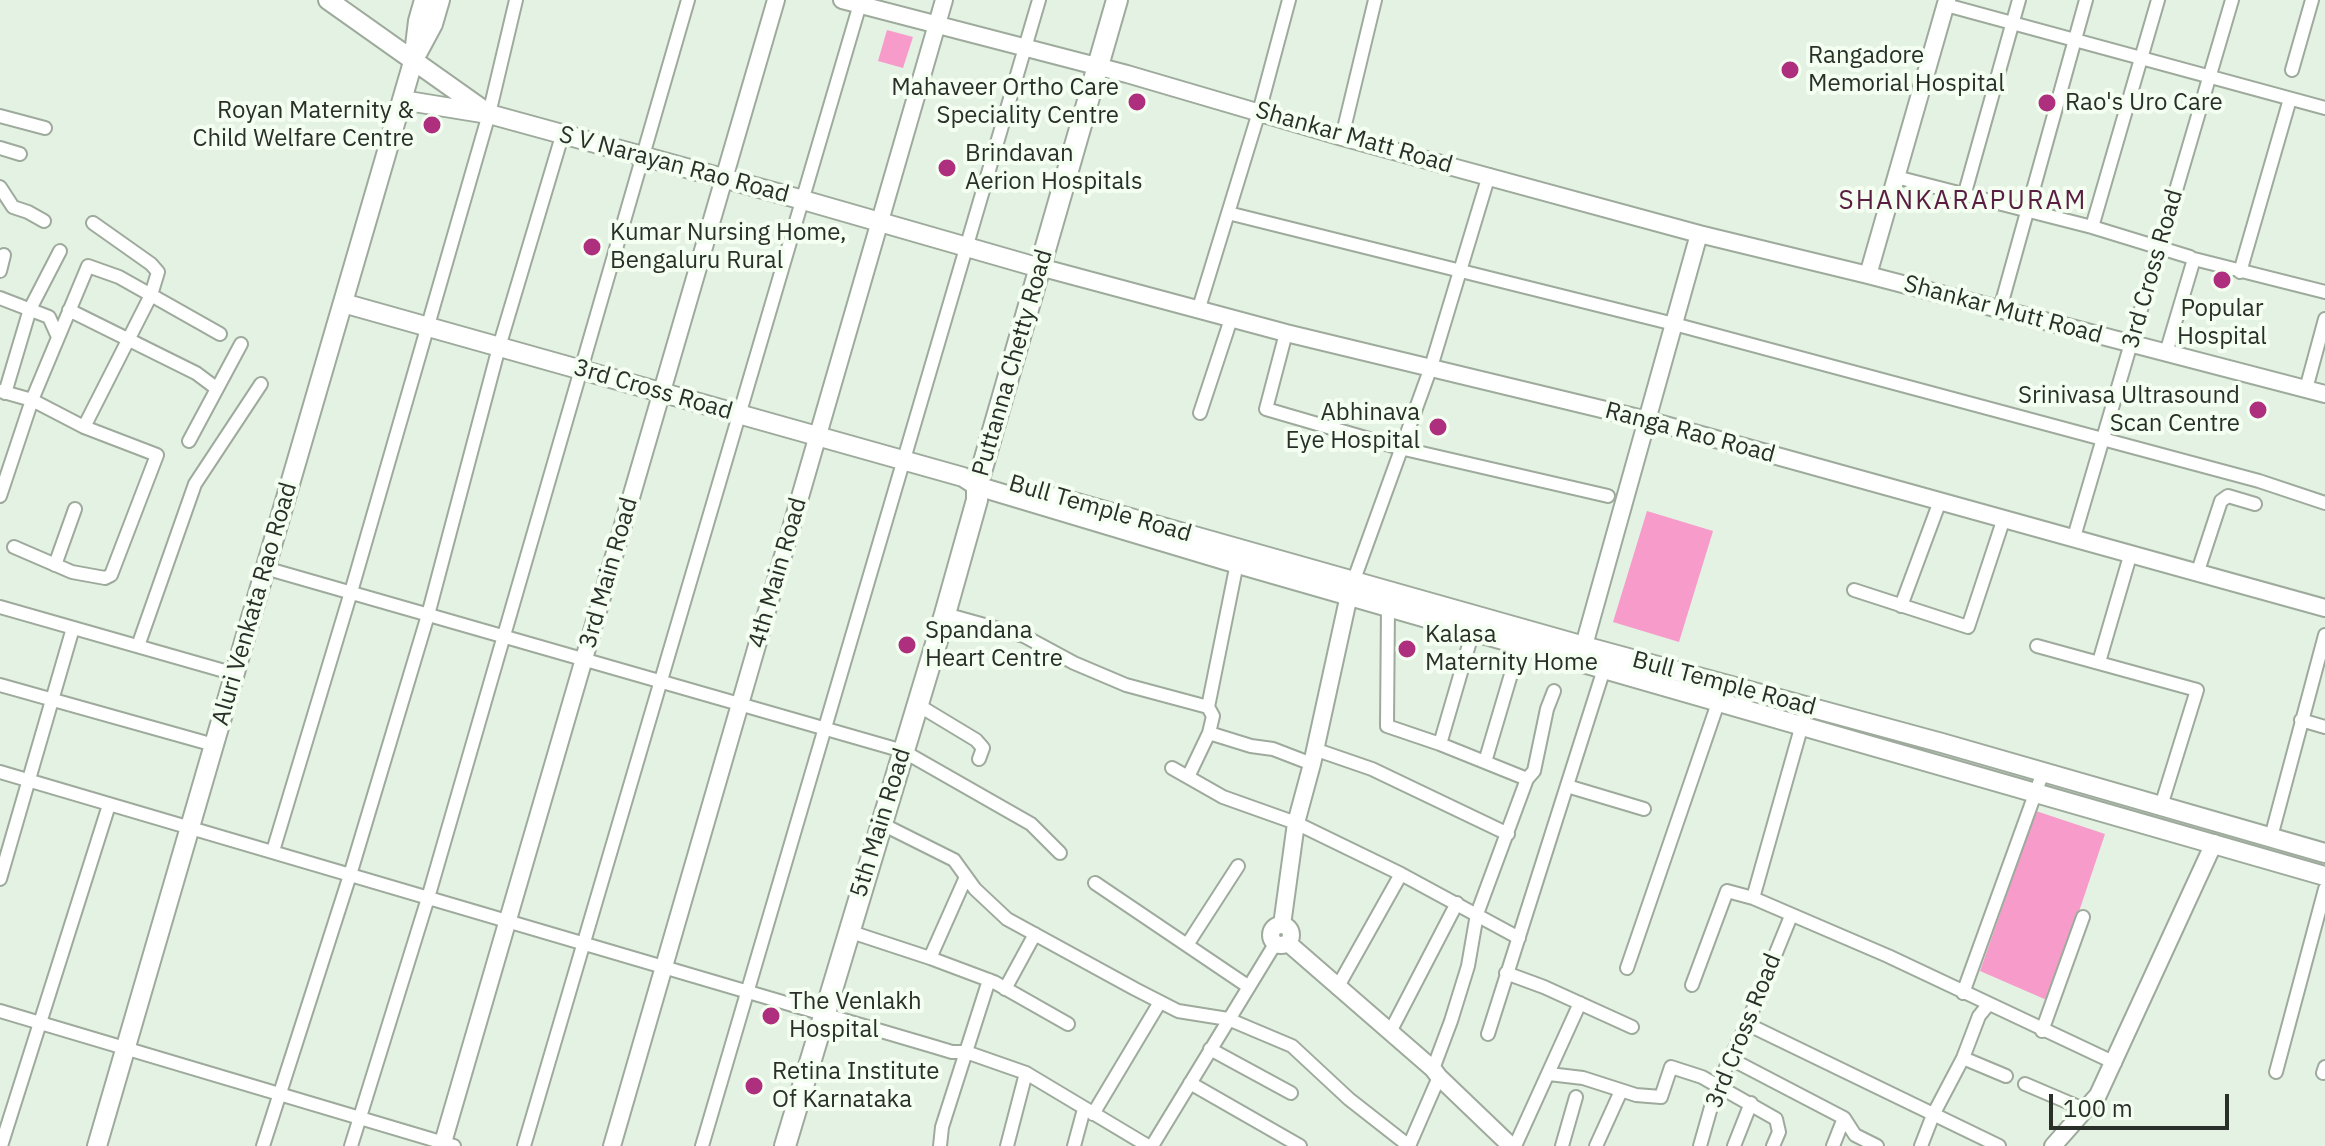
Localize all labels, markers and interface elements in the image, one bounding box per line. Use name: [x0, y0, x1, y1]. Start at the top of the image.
place label: Rangadore Memorial Hospital: [1808, 42, 2005, 98]
marker: Rangadore Memorial Hospital: [1779, 59, 1801, 81]
place label: Mahaveer Ortho Care Speciality Centre: [891, 74, 1119, 130]
place label: Rao's Uro Care: [2065, 89, 2223, 117]
marker: Mahaveer Ortho Care Speciality Centre: [1126, 91, 1148, 113]
marker: Rao's Uro Care: [2036, 92, 2058, 114]
street label: Shankar Matt Road: [1252, 96, 1456, 180]
place label: Royan Maternity & Child Welfare Centre: [193, 97, 414, 153]
marker: Royan Maternity & Child Welfare Centre: [421, 114, 443, 136]
street label: S V Narayan Rao Road: [556, 120, 792, 210]
place label: Brindavan Aerion Hospitals: [965, 140, 1143, 196]
marker: Brindavan Aerion Hospitals: [936, 157, 958, 179]
district label: SHANKARAPURAM: [1839, 185, 2087, 217]
street label: 3rd Cross Road: [2117, 186, 2189, 352]
place label: Kumar Nursing Home, Bengaluru Rural: [610, 219, 846, 275]
marker: Kumar Nursing Home, Bengaluru Rural: [581, 236, 603, 258]
street label: Puttanna Chetty Road: [967, 246, 1059, 480]
marker: Popular Hospital: [2211, 269, 2233, 291]
street label: Shankar Mutt Road: [1901, 270, 2105, 350]
place label: Popular Hospital: [2177, 295, 2267, 351]
street label: 3rd Cross Road: [570, 354, 736, 426]
place label: Srinivasa Ultrasound Scan Centre: [2018, 382, 2240, 438]
street label: Ranga Rao Road: [1602, 396, 1778, 470]
place label: Abhinava Eye Hospital: [1286, 399, 1420, 455]
marker: Srinivasa Ultrasound Scan Centre: [2247, 399, 2269, 421]
marker: Abhinava Eye Hospital: [1427, 416, 1449, 438]
street label: Bull Temple Road: [1005, 469, 1195, 549]
street label: Aluri Venkata Rao Road: [207, 479, 303, 729]
street label: 3rd Main Road: [574, 494, 644, 652]
street label: 4th Main Road: [743, 495, 813, 651]
place label: Spandana Heart Centre: [925, 617, 1063, 673]
place label: Kalasa Maternity Home: [1425, 621, 1598, 677]
marker: Spandana Heart Centre: [896, 634, 918, 656]
marker: Kalasa Maternity Home: [1396, 638, 1418, 660]
street label: Bull Temple Road: [1629, 646, 1819, 722]
street label: 5th Main Road: [845, 745, 917, 901]
street label: 3rd Cross Road: [1700, 950, 1788, 1112]
place label: The Venlakh Hospital: [789, 988, 922, 1044]
marker: The Venlakh Hospital: [760, 1005, 782, 1027]
place label: Retina Institute Of Karnataka: [772, 1058, 939, 1114]
marker: Retina Institute Of Karnataka: [743, 1075, 765, 1097]
scale bar: [2053, 1078, 2233, 1128]
text: 100 m: [2063, 1092, 2133, 1124]

